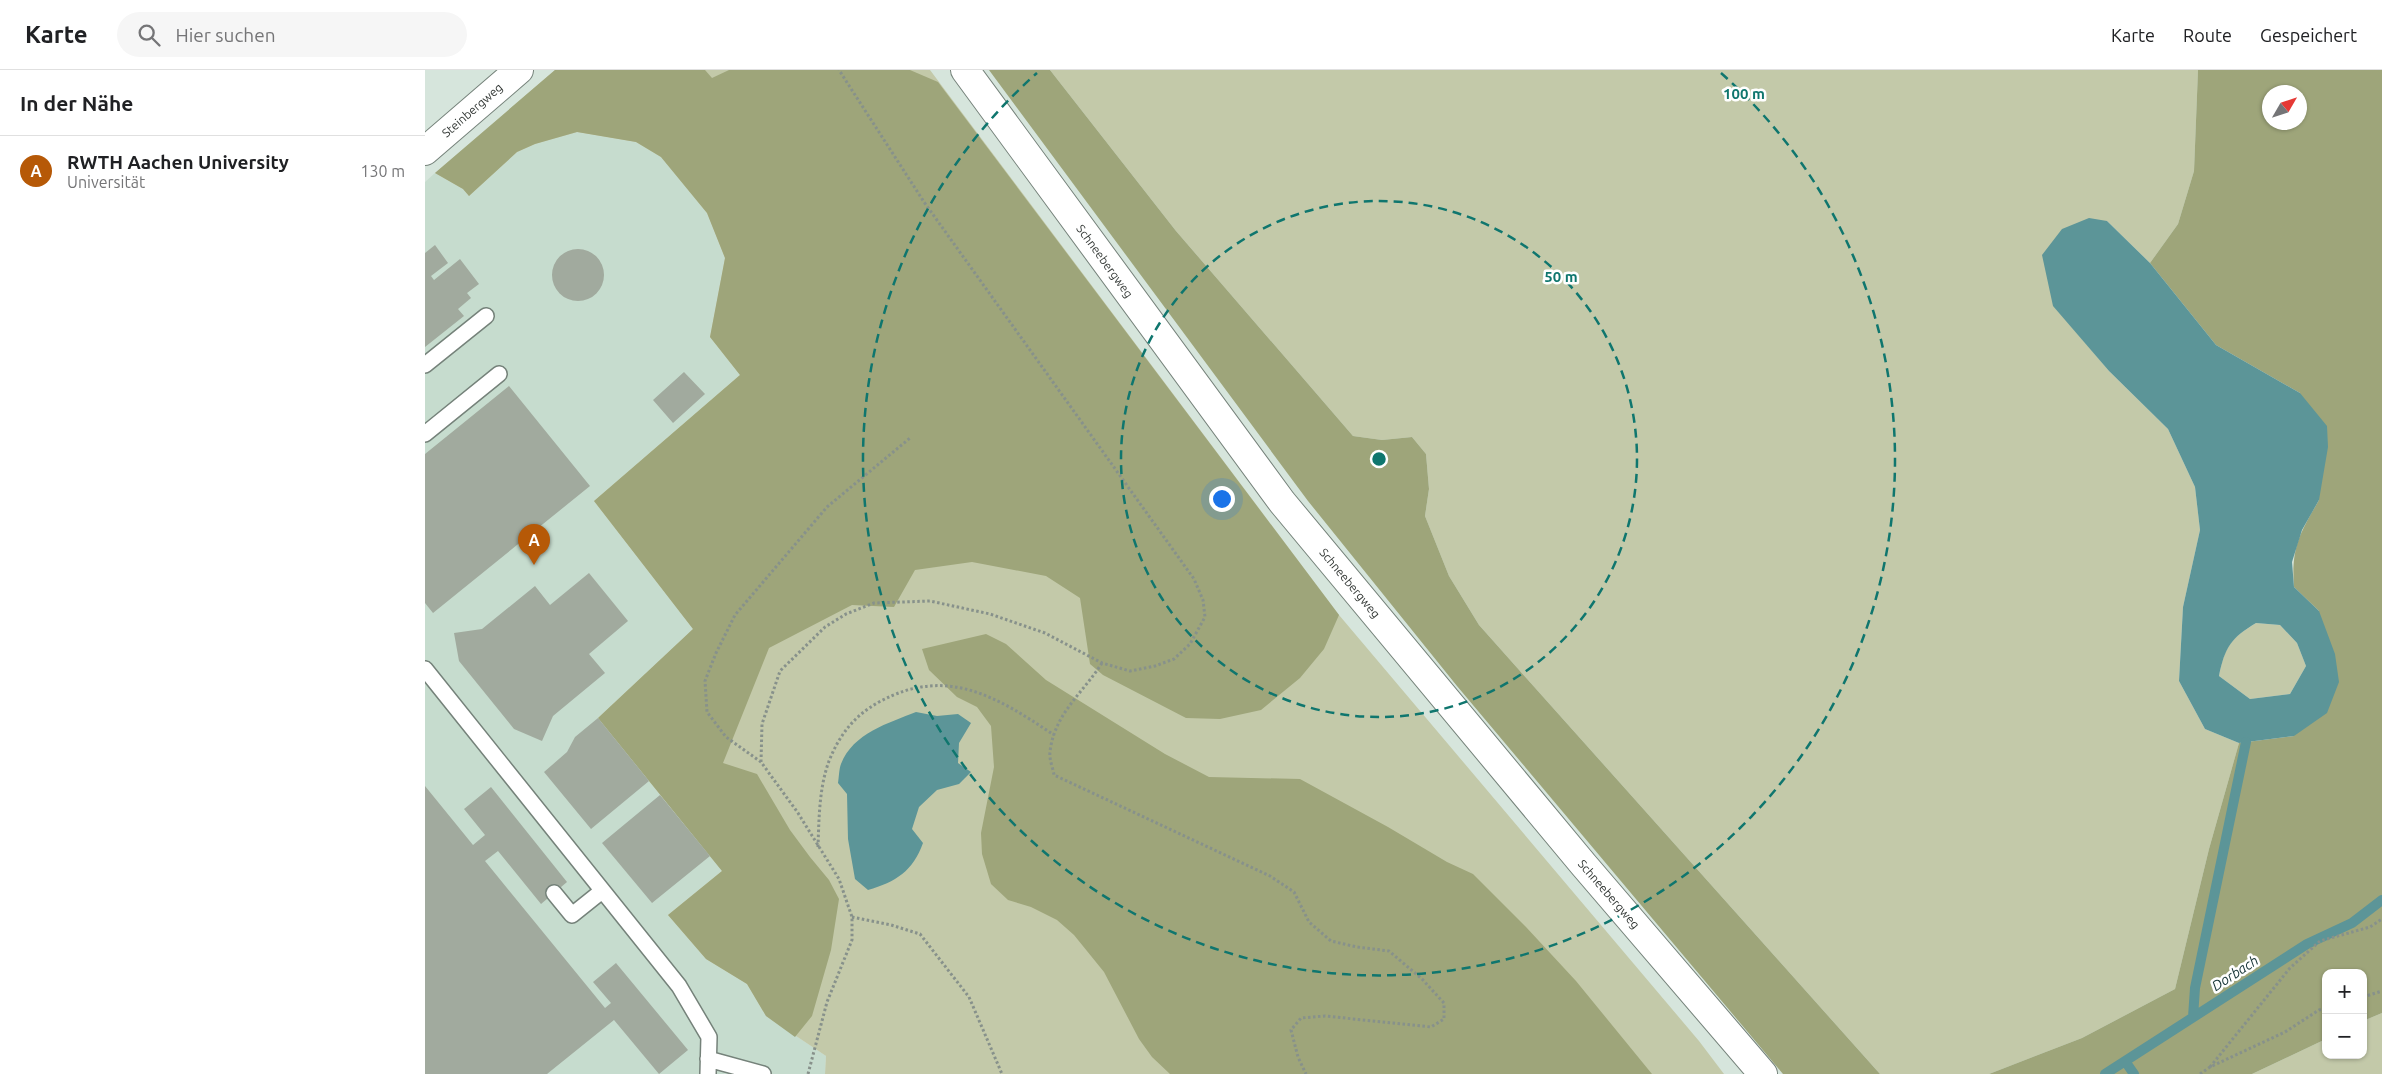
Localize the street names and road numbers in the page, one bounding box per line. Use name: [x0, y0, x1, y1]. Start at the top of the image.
street label: Steinbergweg: [439, 80, 505, 140]
street label: Schneebergweg: [1074, 222, 1136, 300]
street label: Schneebergweg: [1317, 546, 1383, 620]
street label: Schneebergweg: [1576, 857, 1642, 931]

